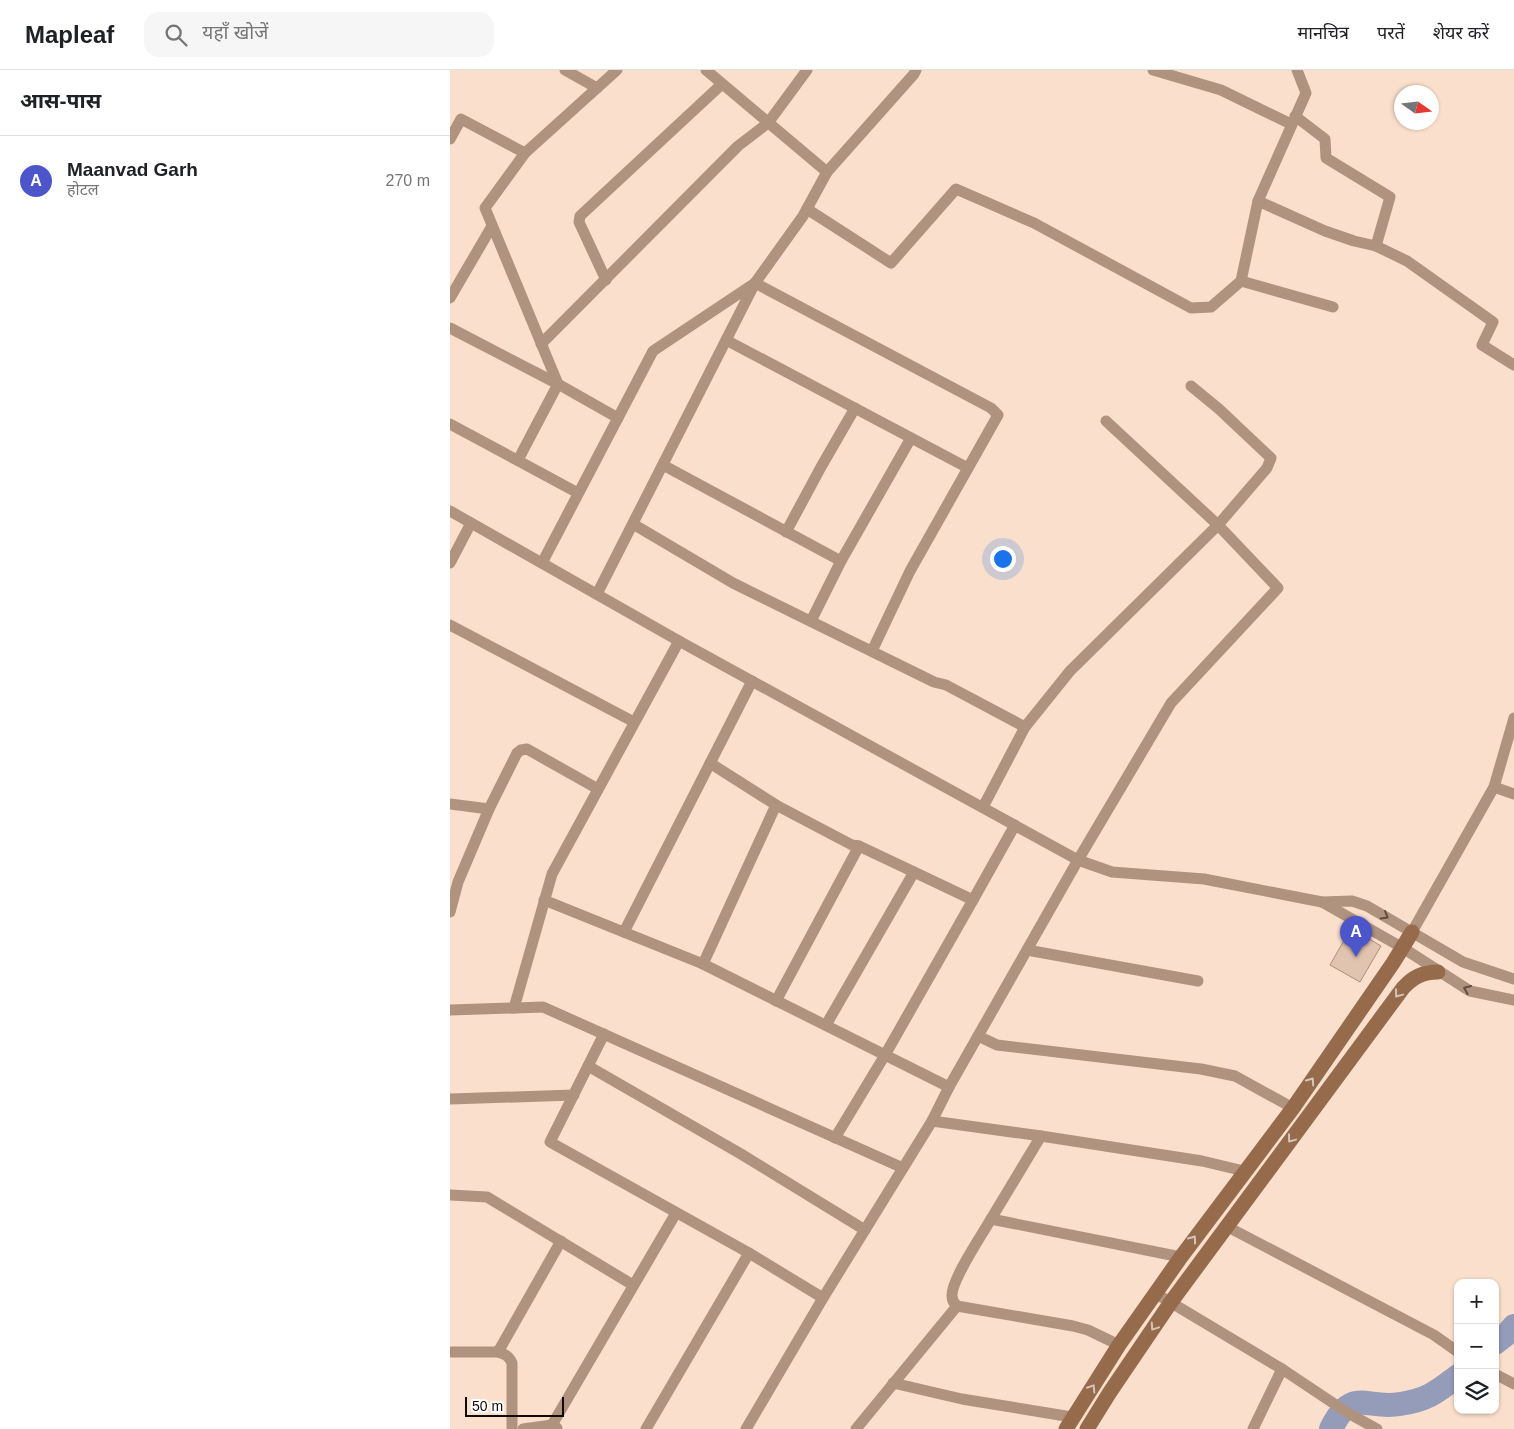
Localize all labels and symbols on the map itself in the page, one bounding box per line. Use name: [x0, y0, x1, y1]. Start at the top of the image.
north arrow: [1394, 85, 1439, 130]
your location: [990, 546, 1016, 572]
one-way arrow: [1379, 910, 1388, 920]
pin: A: [1340, 916, 1372, 957]
one-way arrow: [1463, 984, 1472, 995]
one-way arrow: [1395, 988, 1404, 998]
one-way arrow: [1305, 1077, 1314, 1087]
one-way arrow: [1288, 1133, 1297, 1143]
one-way arrow: [1187, 1235, 1196, 1245]
one-way arrow: [1151, 1321, 1160, 1331]
one-way arrow: [1085, 1384, 1095, 1393]
scale bar: [465, 1394, 564, 1417]

